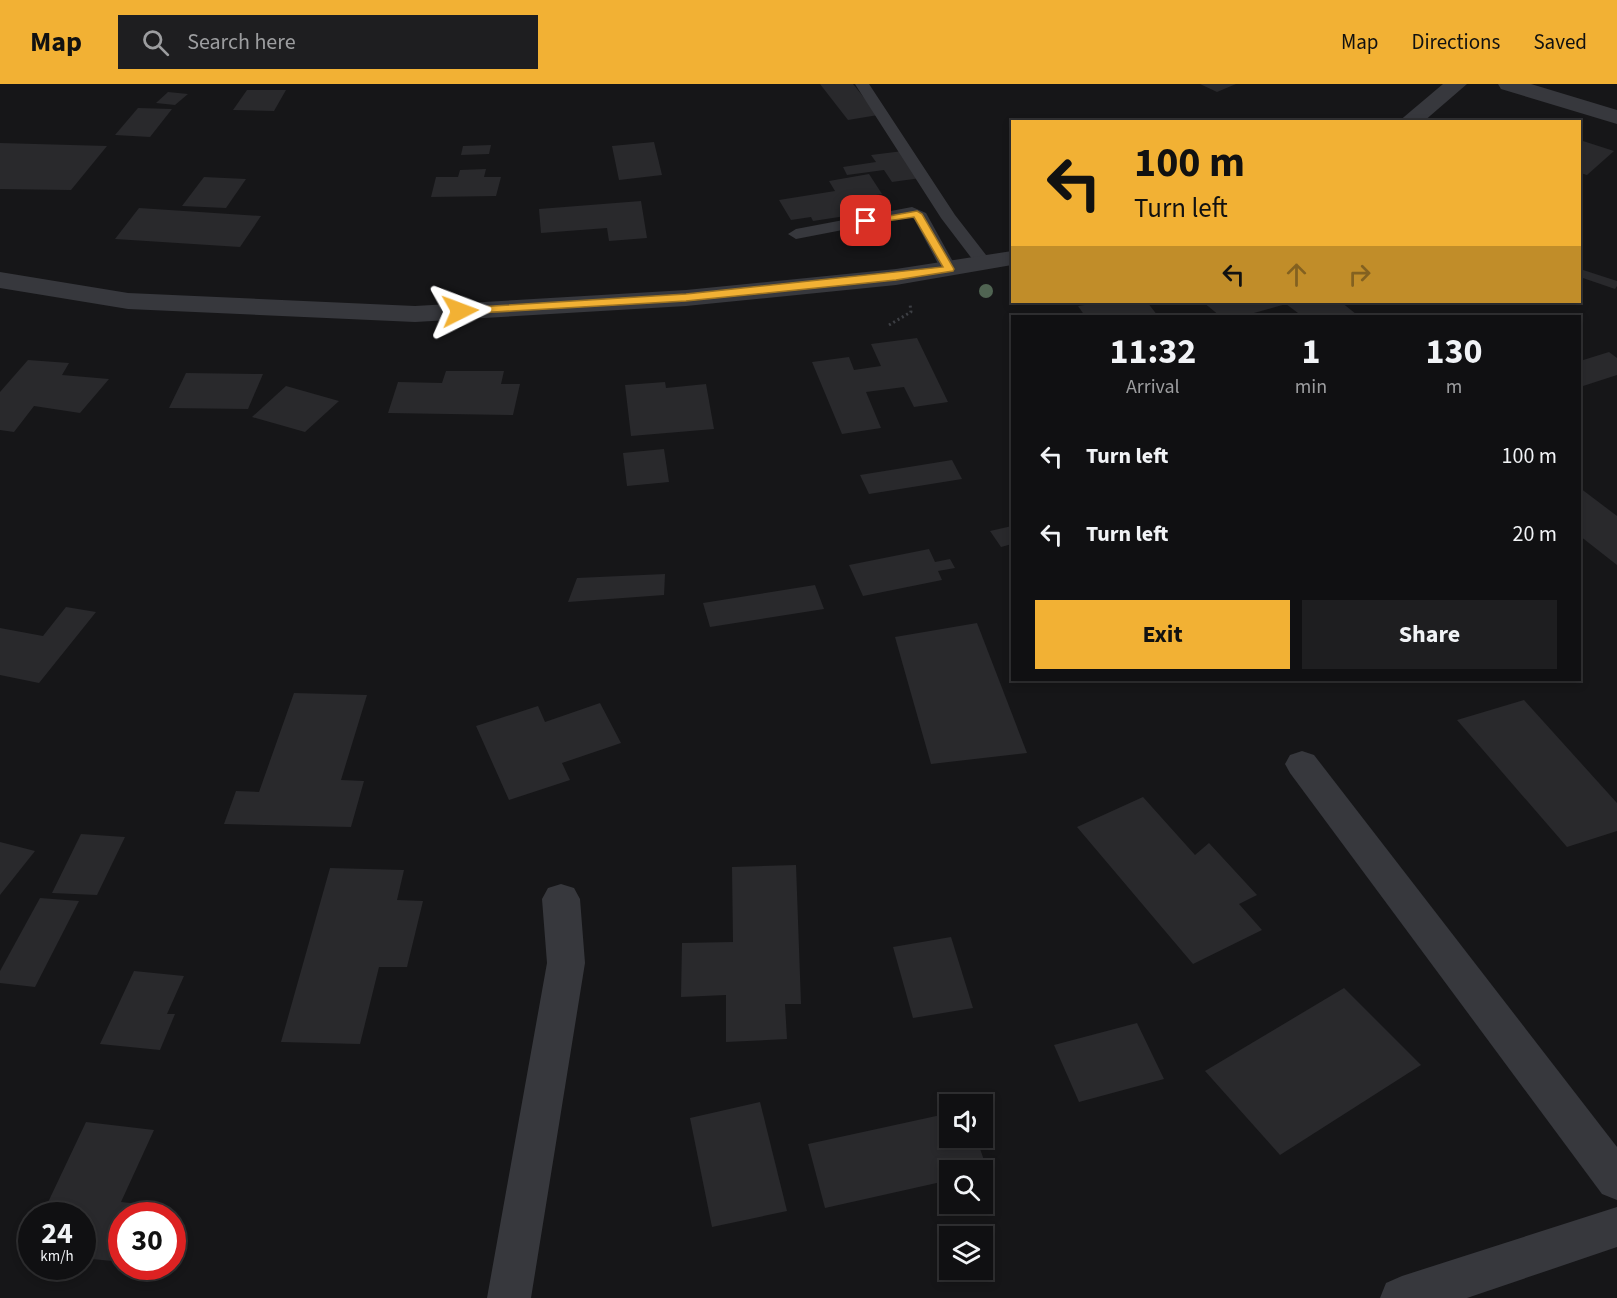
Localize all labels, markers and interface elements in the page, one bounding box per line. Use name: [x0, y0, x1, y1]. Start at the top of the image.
search box: [118, 15, 538, 69]
text: Map: [30, 22, 82, 62]
icon: search: [139, 26, 172, 59]
text: Search here: [187, 26, 296, 58]
text: Map: [1341, 27, 1379, 57]
text: Directions: [1412, 27, 1500, 57]
text: Saved: [1533, 27, 1587, 57]
text: 100 m: [1134, 133, 1245, 193]
icon: left: [1035, 144, 1113, 222]
text: Turn left: [1134, 189, 1228, 228]
pin: [840, 195, 891, 246]
icon: arrive: [849, 204, 882, 237]
icon: left: [1217, 258, 1250, 291]
icon: ahead: [1280, 258, 1313, 291]
icon: right: [1343, 258, 1376, 291]
position arrow: [428, 279, 492, 343]
text: 11:32: [1109, 326, 1196, 377]
text: 1: [1301, 326, 1320, 377]
text: 130: [1426, 326, 1483, 377]
text: Arrival: [1126, 373, 1180, 401]
text: min: [1295, 373, 1327, 401]
text: m: [1446, 373, 1462, 401]
icon: left: [1035, 440, 1068, 473]
text: Turn left: [1086, 440, 1168, 472]
text: 100 m: [1502, 440, 1557, 472]
icon: left: [1035, 518, 1068, 551]
text: Turn left: [1086, 518, 1168, 550]
text: 20 m: [1512, 518, 1557, 550]
button: Exit: [1035, 600, 1290, 669]
button: Share: [1302, 600, 1557, 669]
map controls: [939, 1094, 993, 1280]
button: sound: [939, 1094, 993, 1148]
button: search: [939, 1160, 993, 1214]
speed limit sign: 30: [108, 1202, 186, 1280]
text: 24: [41, 1212, 73, 1255]
button: layers: [939, 1226, 993, 1280]
text: km/h: [40, 1246, 74, 1267]

